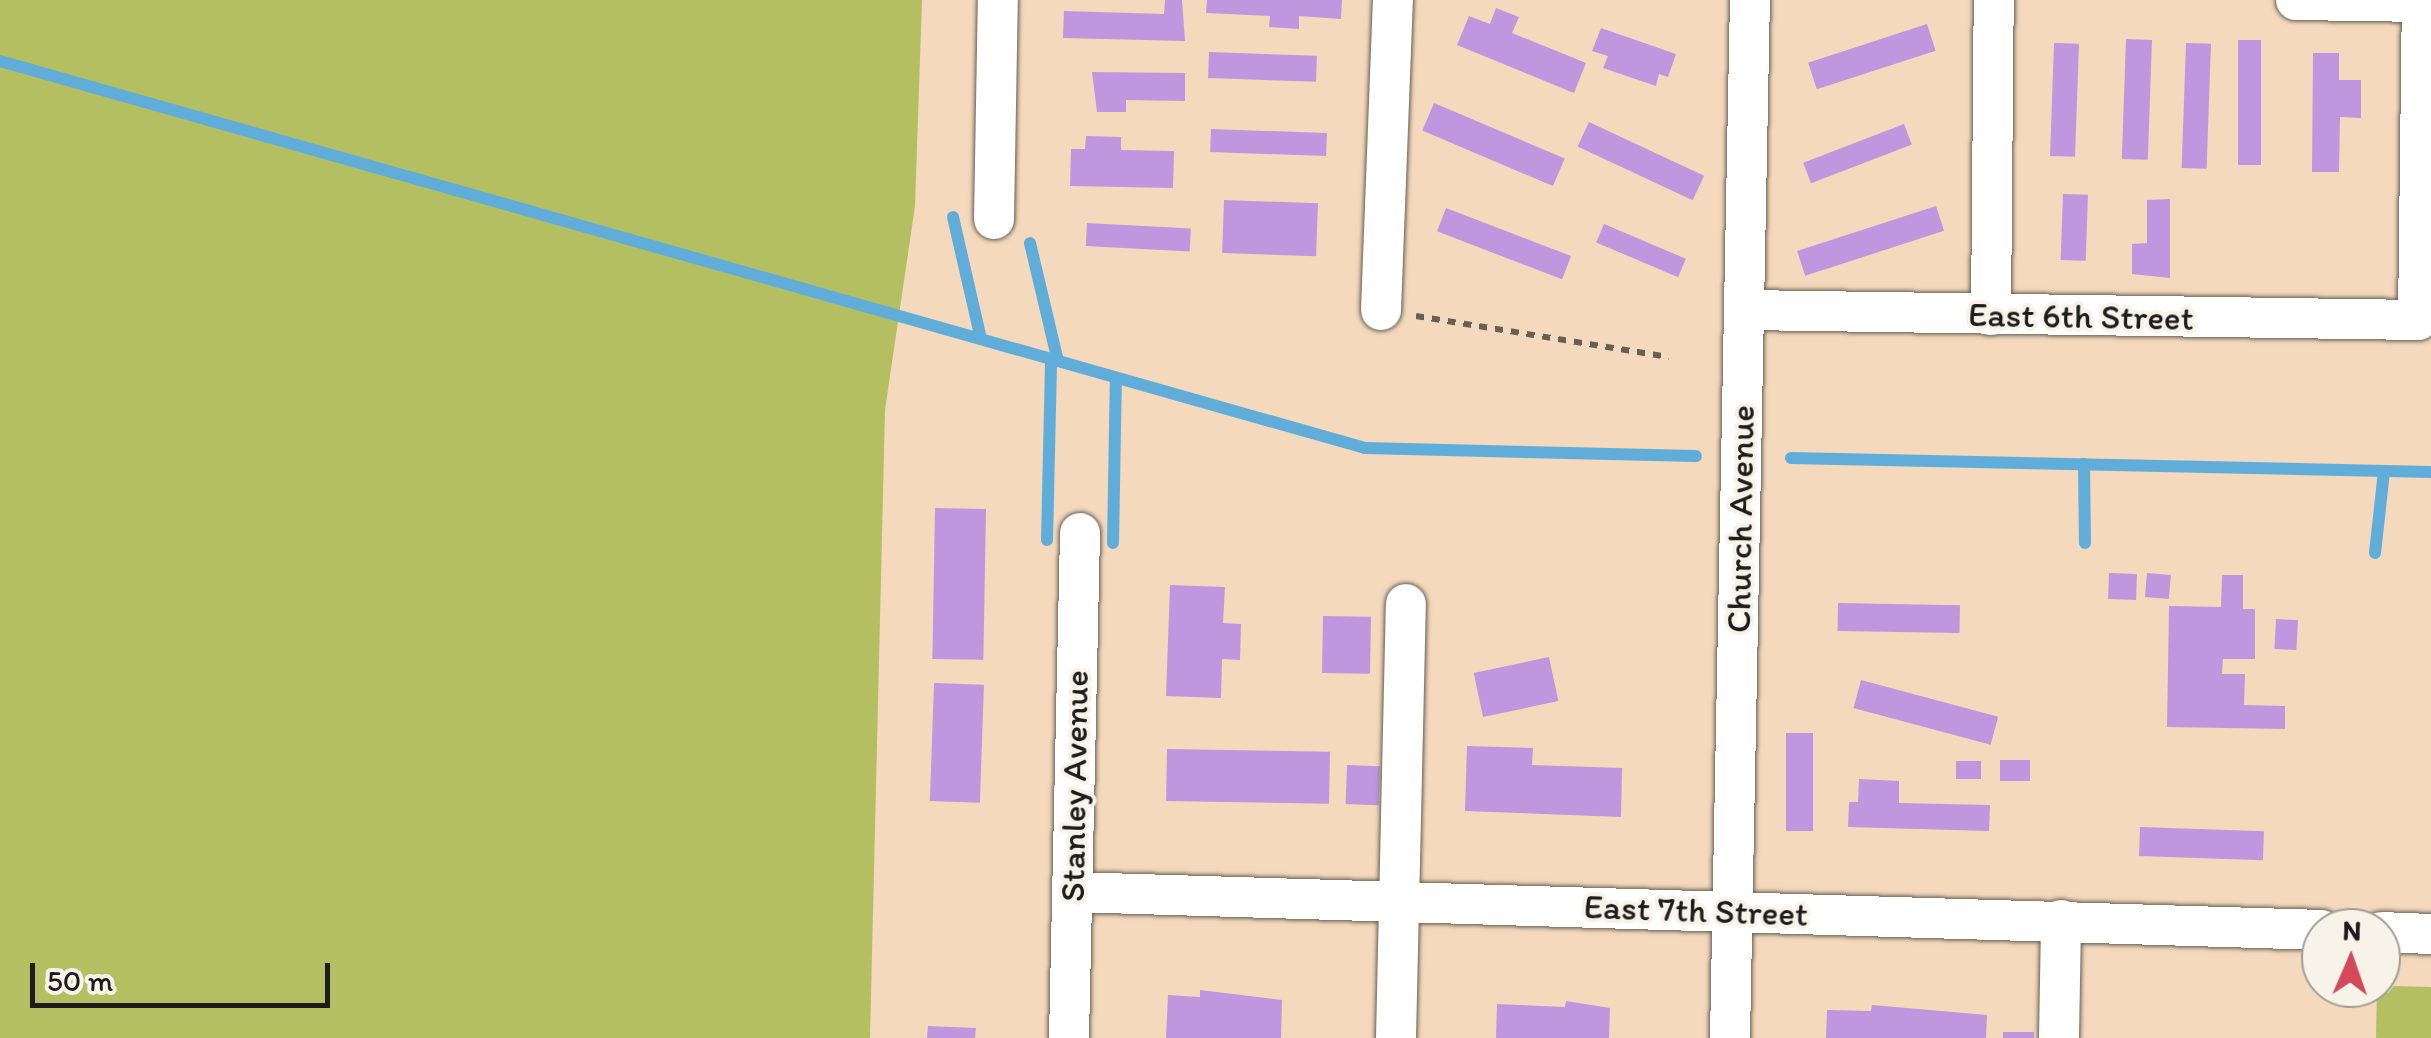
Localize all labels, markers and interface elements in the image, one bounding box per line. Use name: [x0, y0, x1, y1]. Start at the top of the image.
street label: East 6th Street: [1969, 293, 2193, 339]
street label: Church Avenue: [1717, 405, 1763, 633]
street label: Stanley Avenue: [1051, 671, 1097, 901]
street label: East 7th Street: [1584, 885, 1808, 935]
north arrow: [2301, 908, 2401, 1008]
text: N: [2342, 913, 2362, 947]
scale bar: [35, 943, 335, 1005]
text: 50 m: [47, 962, 113, 999]

